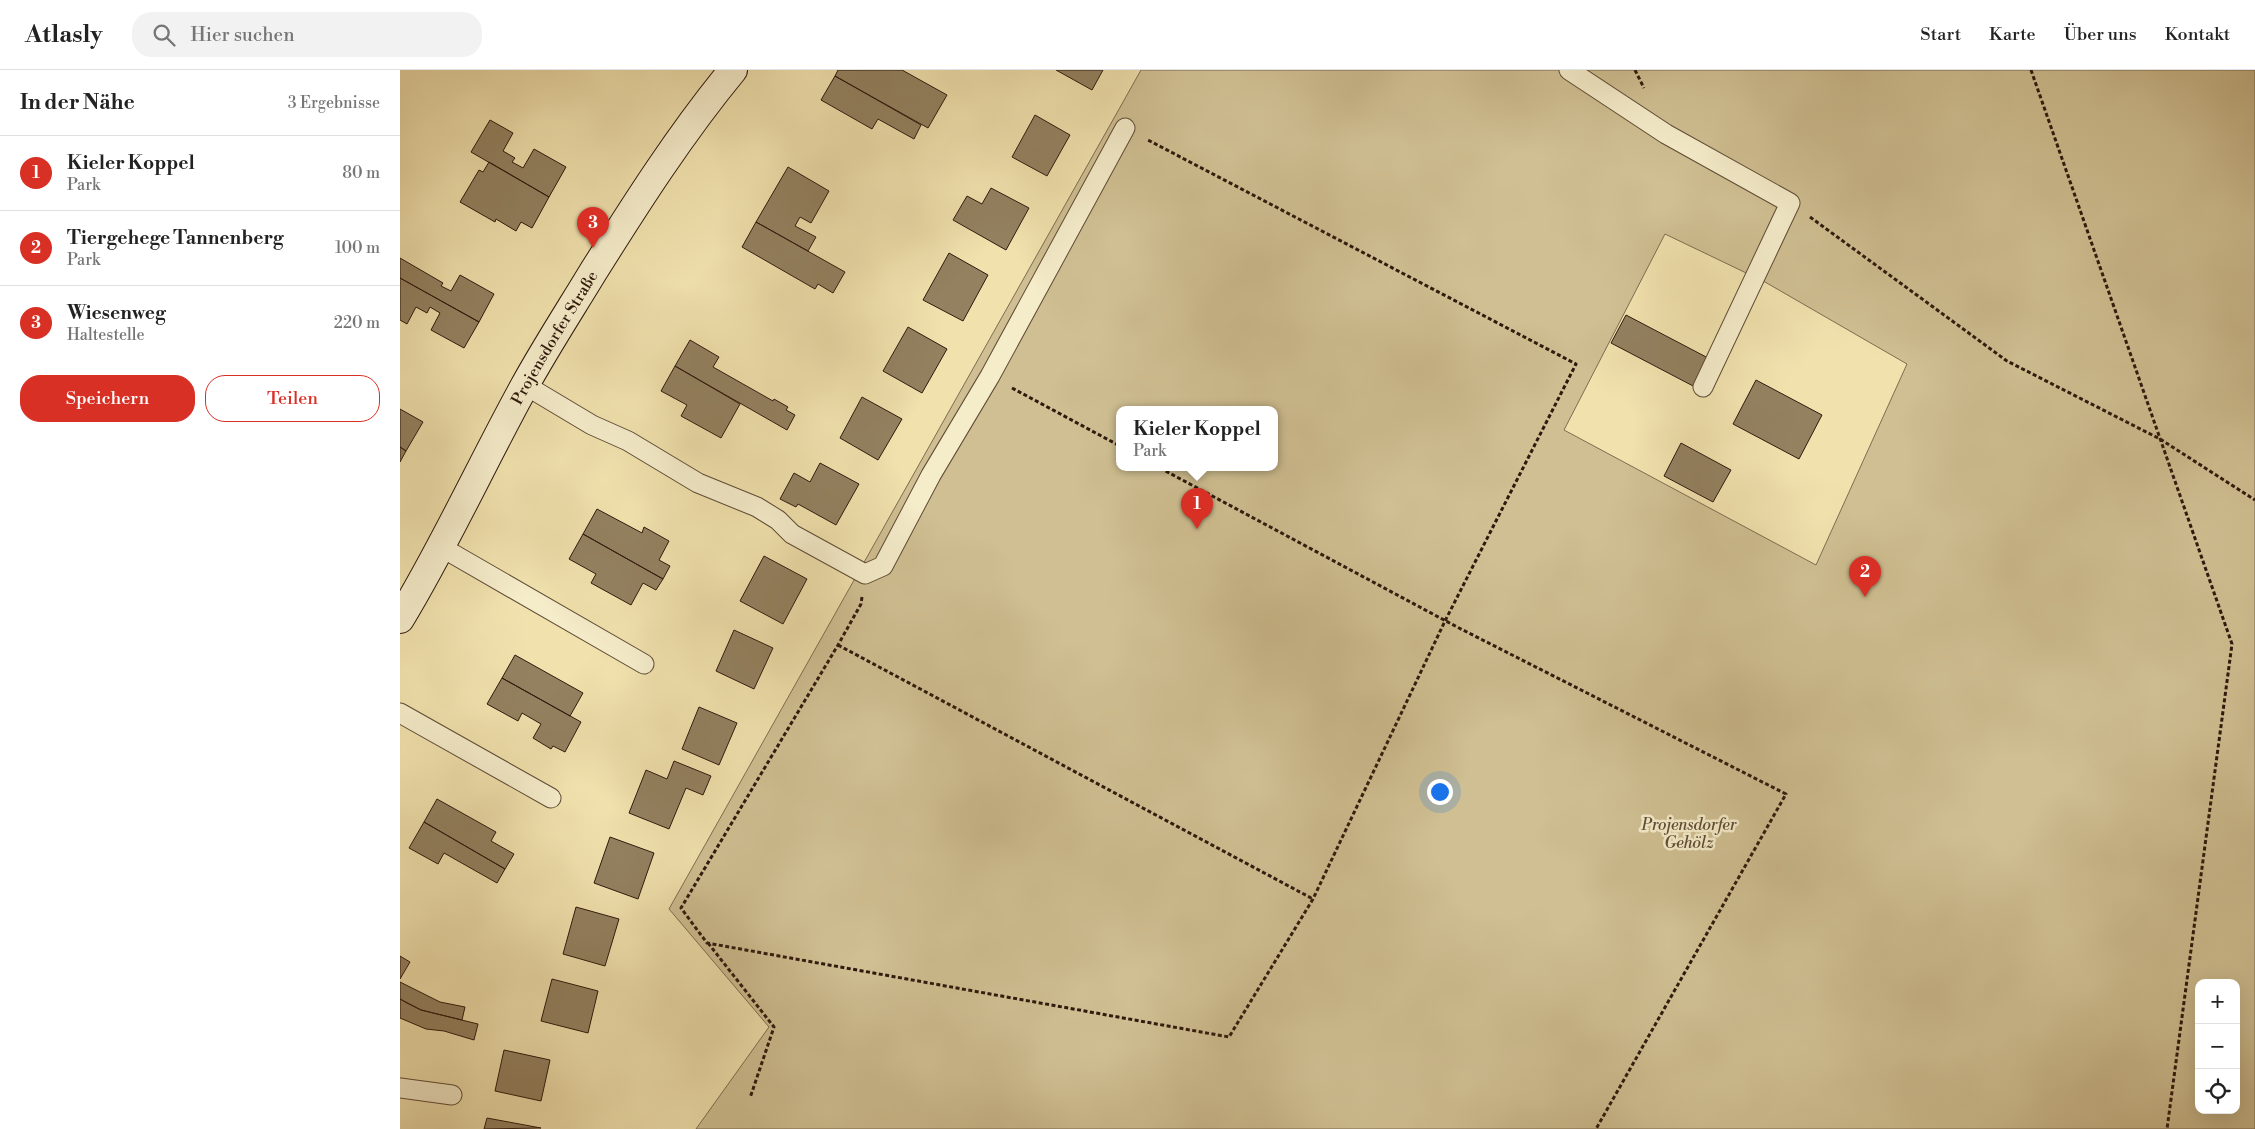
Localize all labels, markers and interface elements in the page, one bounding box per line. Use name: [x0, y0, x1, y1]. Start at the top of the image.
search box: [132, 12, 482, 57]
text: Atlasly: [25, 20, 102, 50]
icon: search: [150, 21, 178, 49]
text: Hier suchen: [190, 23, 294, 47]
text: Start: [1920, 23, 1961, 46]
text: Karte: [1989, 23, 2036, 46]
text: Über uns: [2064, 23, 2137, 46]
text: Kontakt: [2165, 23, 2230, 46]
text: In der Nähe: [20, 90, 135, 116]
text: 3 Ergebnisse: [288, 93, 380, 113]
text: Kieler Koppel: [67, 151, 195, 175]
text: 1: [32, 163, 40, 183]
text: 80 m: [342, 163, 380, 183]
text: Park: [67, 175, 100, 195]
pin: 3: [577, 207, 609, 248]
text: Tiergehege Tannenberg: [67, 226, 284, 250]
text: 2: [31, 238, 41, 258]
text: 100 m: [335, 238, 380, 258]
text: Park: [67, 250, 100, 270]
street label: Projensdorfer Straße: [507, 267, 602, 408]
text: Wiesenweg: [67, 301, 166, 325]
text: 3: [31, 313, 41, 333]
text: 220 m: [334, 313, 380, 333]
text: Haltestelle: [67, 325, 145, 345]
button: Speichern: [20, 375, 195, 422]
button: Teilen: [205, 375, 380, 422]
popup: [1116, 406, 1278, 471]
text: Kieler Koppel: [1133, 417, 1261, 441]
text: Park: [1133, 441, 1166, 461]
pin: 1: [1181, 488, 1213, 529]
pin: 2: [1849, 556, 1881, 597]
your location: [1427, 779, 1453, 805]
park label: Projensdorfer Gehölz: [1640, 815, 1738, 853]
map controls: [2195, 979, 2240, 1114]
button: +: [2195, 979, 2240, 1024]
button: −: [2195, 1024, 2240, 1069]
button: locate: [2195, 1069, 2240, 1114]

